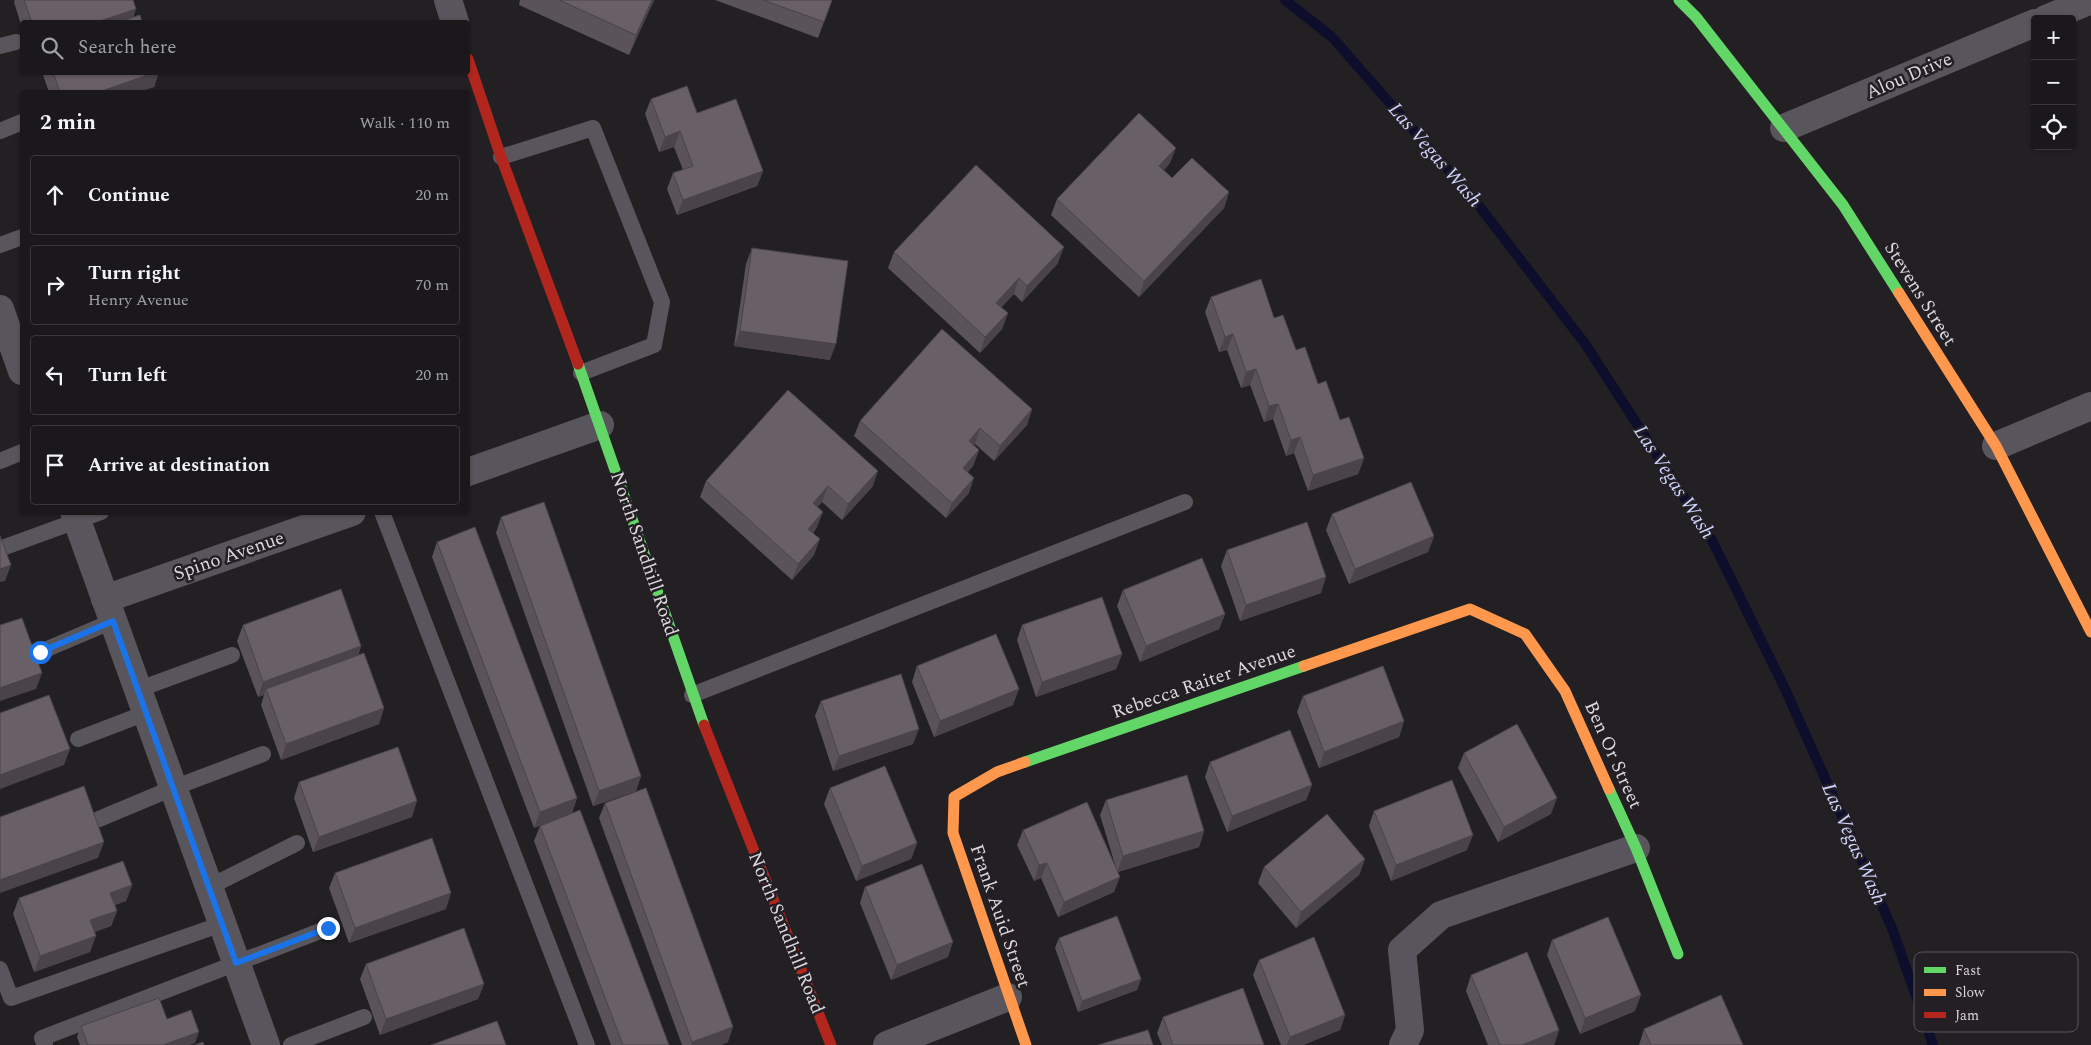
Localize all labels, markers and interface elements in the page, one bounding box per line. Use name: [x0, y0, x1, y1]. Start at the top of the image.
map controls: [2031, 15, 2076, 150]
button: +: [2031, 15, 2076, 60]
search box: [20, 20, 470, 75]
text: Search here: [78, 33, 177, 62]
icon: search: [38, 34, 66, 62]
street label: Alou Drive: [1861, 45, 1957, 107]
button: −: [2031, 60, 2076, 105]
water label: Las Vegas Wash: [1381, 96, 1489, 214]
button: locate: [2031, 105, 2076, 150]
text: 2 min: [40, 107, 96, 139]
text: Walk · 110 m: [359, 111, 450, 135]
icon: ahead: [41, 181, 69, 209]
text: Continue: [88, 181, 170, 210]
text: 20 m: [415, 183, 449, 207]
street label: Stevens Street: [1876, 236, 1964, 352]
text: Turn right: [88, 259, 181, 288]
icon: right: [41, 271, 69, 299]
text: 70 m: [415, 273, 449, 297]
text: Henry Avenue: [88, 288, 189, 312]
icon: left: [41, 361, 69, 389]
text: Turn left: [88, 361, 167, 390]
text: 20 m: [415, 363, 449, 387]
water label: Las Vegas Wash: [1626, 419, 1722, 545]
icon: arrive: [41, 451, 69, 479]
text: Arrive at destination: [88, 451, 270, 480]
street label: North Sandhill Road: [602, 468, 686, 640]
street label: Spino Avenue: [170, 523, 288, 589]
street label: Rebecca Raiter Avenue: [1108, 637, 1300, 727]
route start: [29, 641, 52, 664]
street label: Ben Or Street: [1576, 696, 1650, 814]
water label: Las Vegas Wash: [1814, 778, 1894, 910]
street label: Frank Auid Street: [962, 840, 1038, 992]
street label: North Sandhill Road: [740, 848, 832, 1018]
route end: [317, 917, 340, 940]
legend: [1914, 952, 2078, 1032]
text: Fast: [1955, 960, 1981, 981]
text: Slow: [1955, 982, 1985, 1003]
text: Jam: [1955, 1005, 1979, 1026]

